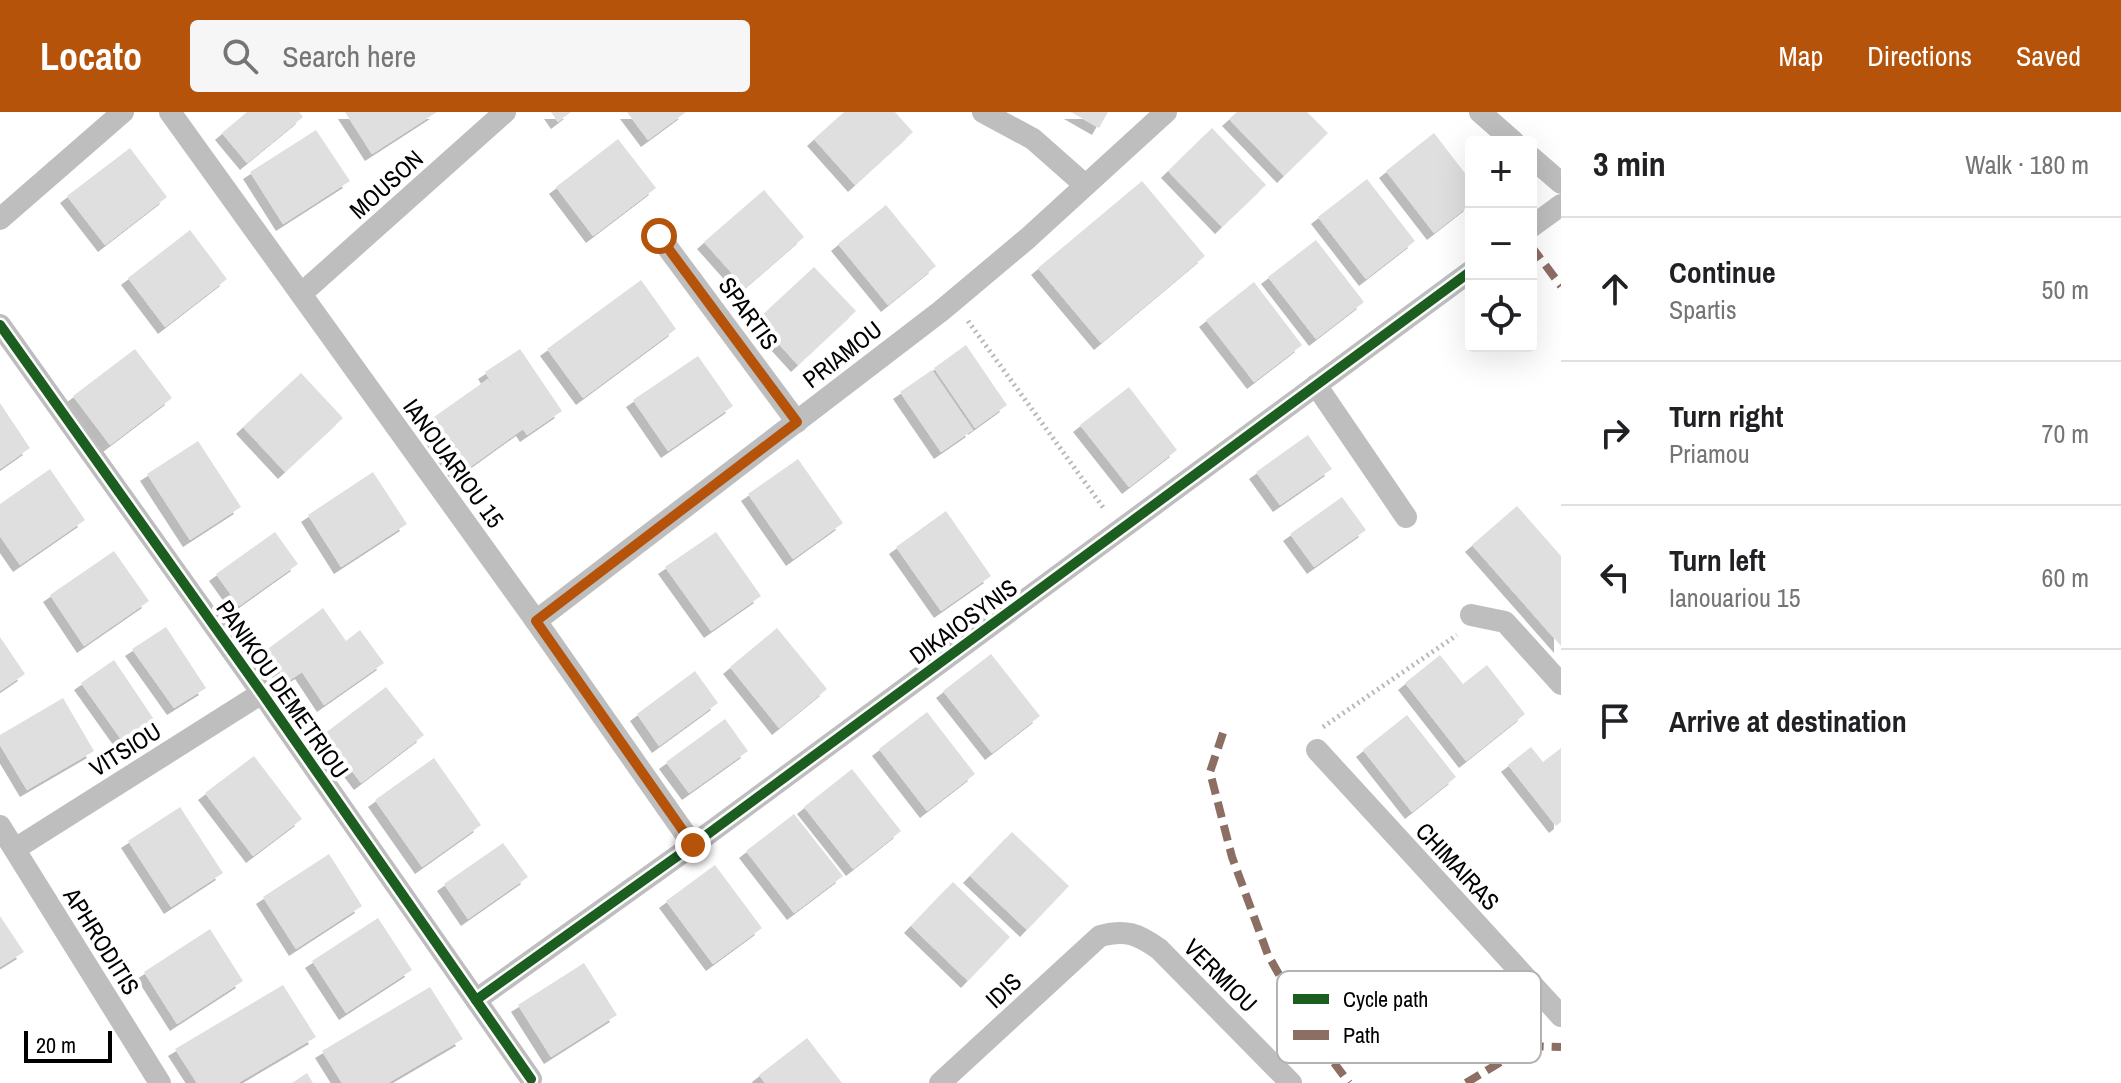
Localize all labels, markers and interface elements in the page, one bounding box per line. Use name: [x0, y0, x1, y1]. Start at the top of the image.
search box: [190, 20, 750, 92]
text: Locato: [40, 31, 142, 82]
icon: search: [218, 34, 262, 78]
text: Search here: [282, 36, 416, 76]
text: Map: [1779, 37, 1823, 75]
text: Directions: [1867, 37, 1972, 75]
text: Saved: [2016, 37, 2081, 75]
map controls: [1465, 136, 1537, 352]
button: +: [1465, 136, 1537, 208]
text: 3 min: [1593, 141, 1666, 187]
street label: MOUSON: [342, 142, 430, 226]
text: Walk · 180 m: [1965, 147, 2089, 182]
button: −: [1465, 208, 1537, 280]
route start: [641, 218, 677, 254]
text: Continue: [1669, 252, 1776, 292]
icon: ahead: [1593, 267, 1637, 311]
street label: SPARTIS: [712, 270, 786, 356]
text: 50 m: [2042, 272, 2089, 307]
button: locate: [1465, 280, 1537, 352]
text: Spartis: [1669, 292, 1737, 327]
street label: PRIAMOU: [796, 313, 888, 395]
street label: IANOUARIOU 15: [396, 392, 512, 534]
text: Turn right: [1669, 396, 1783, 436]
icon: right: [1593, 411, 1637, 455]
text: 70 m: [2042, 416, 2089, 451]
text: Priamou: [1669, 436, 1750, 471]
text: Turn left: [1669, 540, 1766, 580]
icon: left: [1593, 555, 1637, 599]
text: 60 m: [2042, 560, 2089, 595]
street label: DIKAIOSYNIS: [903, 571, 1023, 671]
text: Ianouariou 15: [1669, 580, 1801, 615]
street label: PANIKOU DEMETRIOU: [209, 594, 357, 784]
icon: arrive: [1593, 699, 1637, 743]
text: Arrive at destination: [1669, 701, 1907, 741]
street label: VITSIOU: [83, 715, 167, 783]
street label: CHIMAIRAS: [1409, 815, 1507, 917]
route end: [675, 827, 711, 863]
street label: APHRODITIS: [56, 881, 147, 1000]
street label: VERMIOU: [1177, 931, 1265, 1019]
street label: IDIS: [978, 965, 1028, 1015]
legend: [1277, 971, 1541, 1063]
text: Cycle path: [1343, 984, 1428, 1014]
text: Path: [1343, 1020, 1380, 1050]
scale bar: [24, 1027, 112, 1063]
text: 20 m: [36, 1030, 76, 1060]

